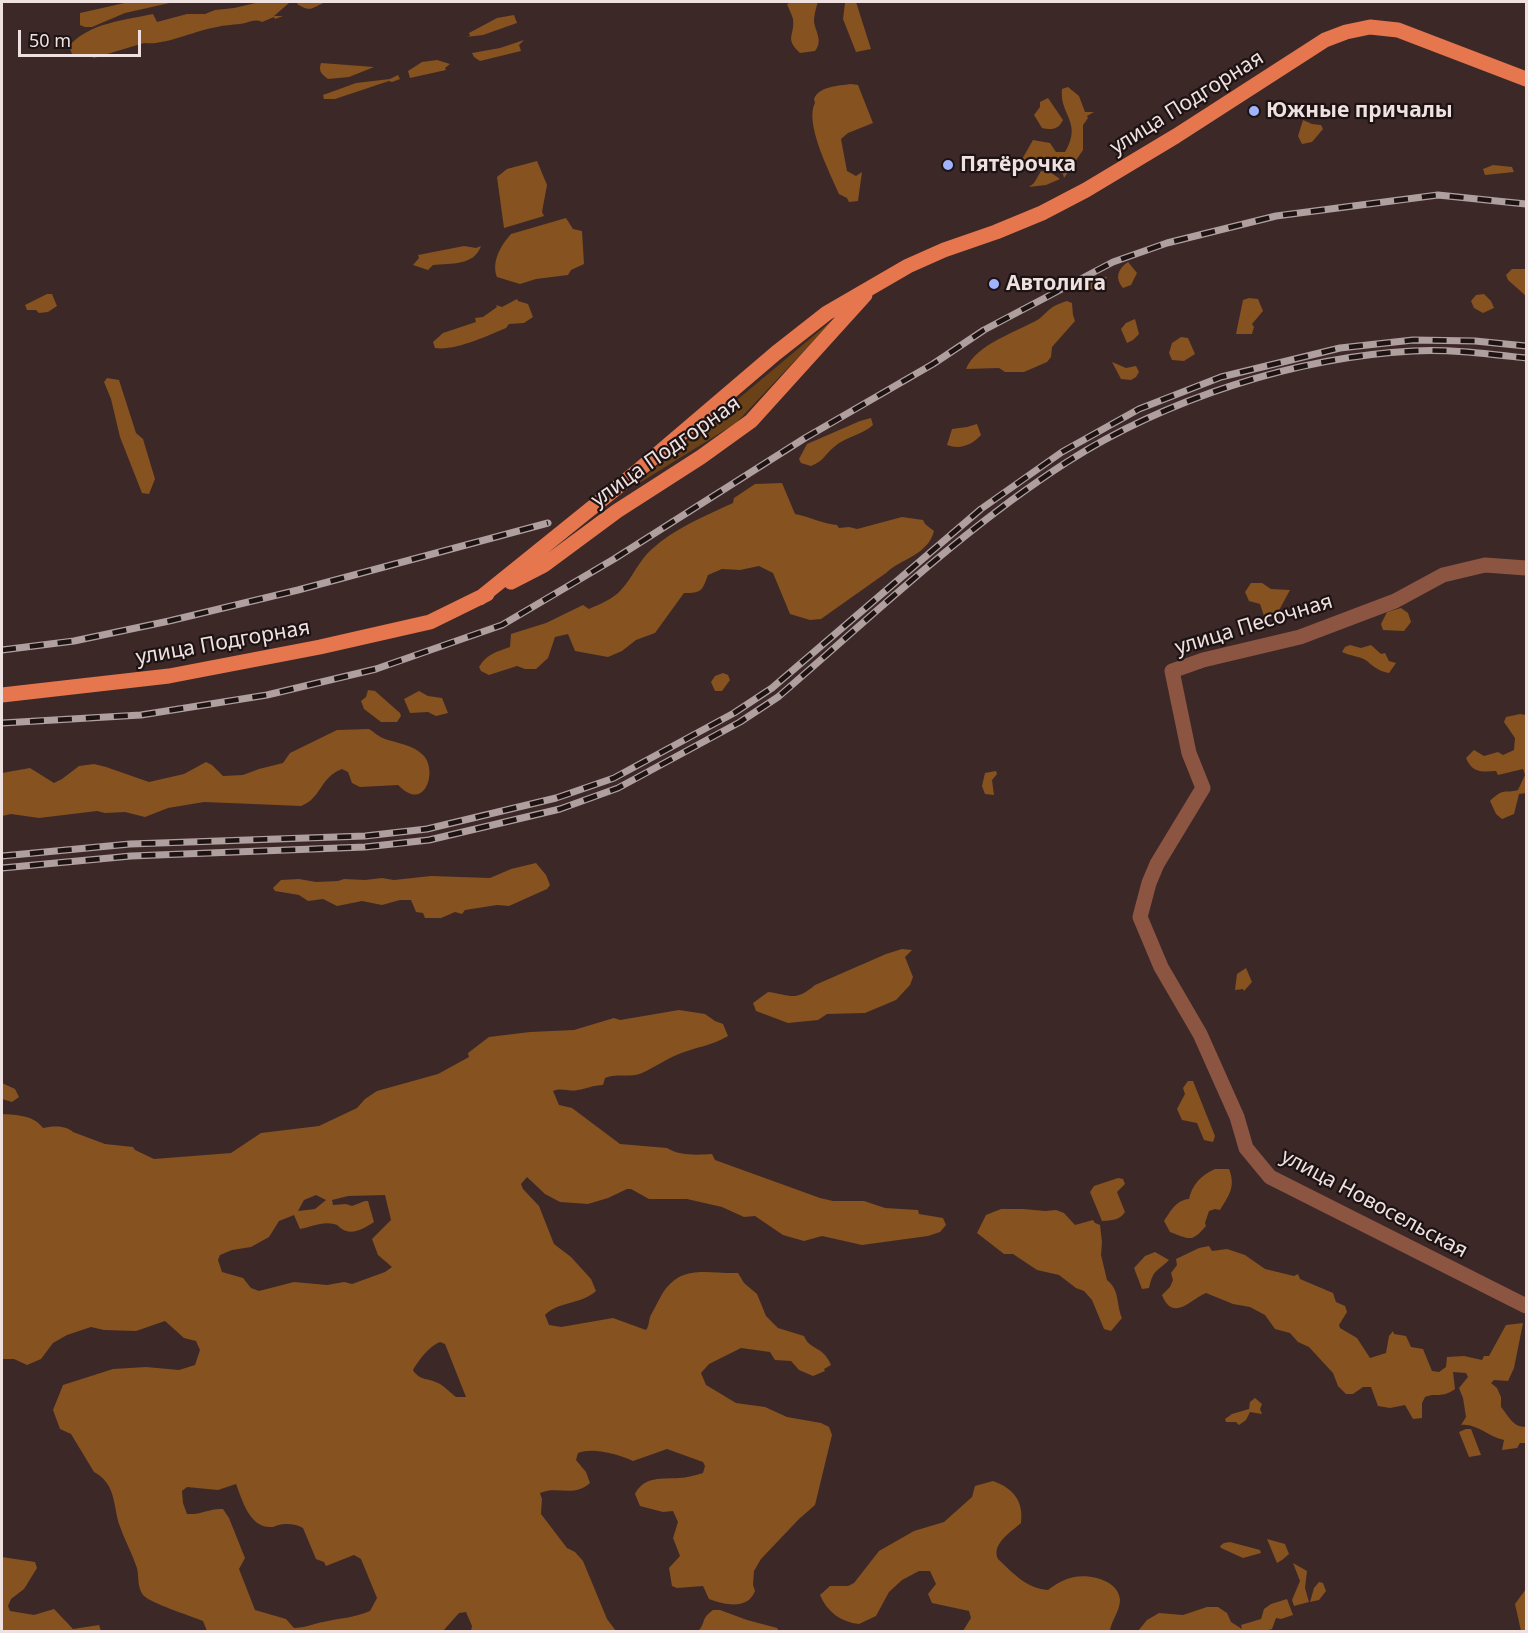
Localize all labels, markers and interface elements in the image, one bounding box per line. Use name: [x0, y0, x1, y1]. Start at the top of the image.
scale bar: [21, 18, 144, 56]
text: 50 m: [29, 28, 71, 52]
street label: улица Подгорная: [1106, 46, 1268, 160]
place label: Южные причалы: [1266, 98, 1453, 124]
marker: Южные причалы: [1247, 104, 1261, 118]
place label: Пятёрочка: [960, 152, 1076, 178]
marker: Пятёрочка: [941, 158, 955, 172]
place label: Автолига: [1006, 271, 1106, 297]
marker: Автолига: [987, 277, 1001, 291]
street label: улица Подгорная: [587, 391, 745, 513]
street label: улица Песочная: [1172, 589, 1336, 661]
street label: улица Подгорная: [134, 615, 312, 671]
street label: улица Новосельская: [1276, 1144, 1472, 1264]

